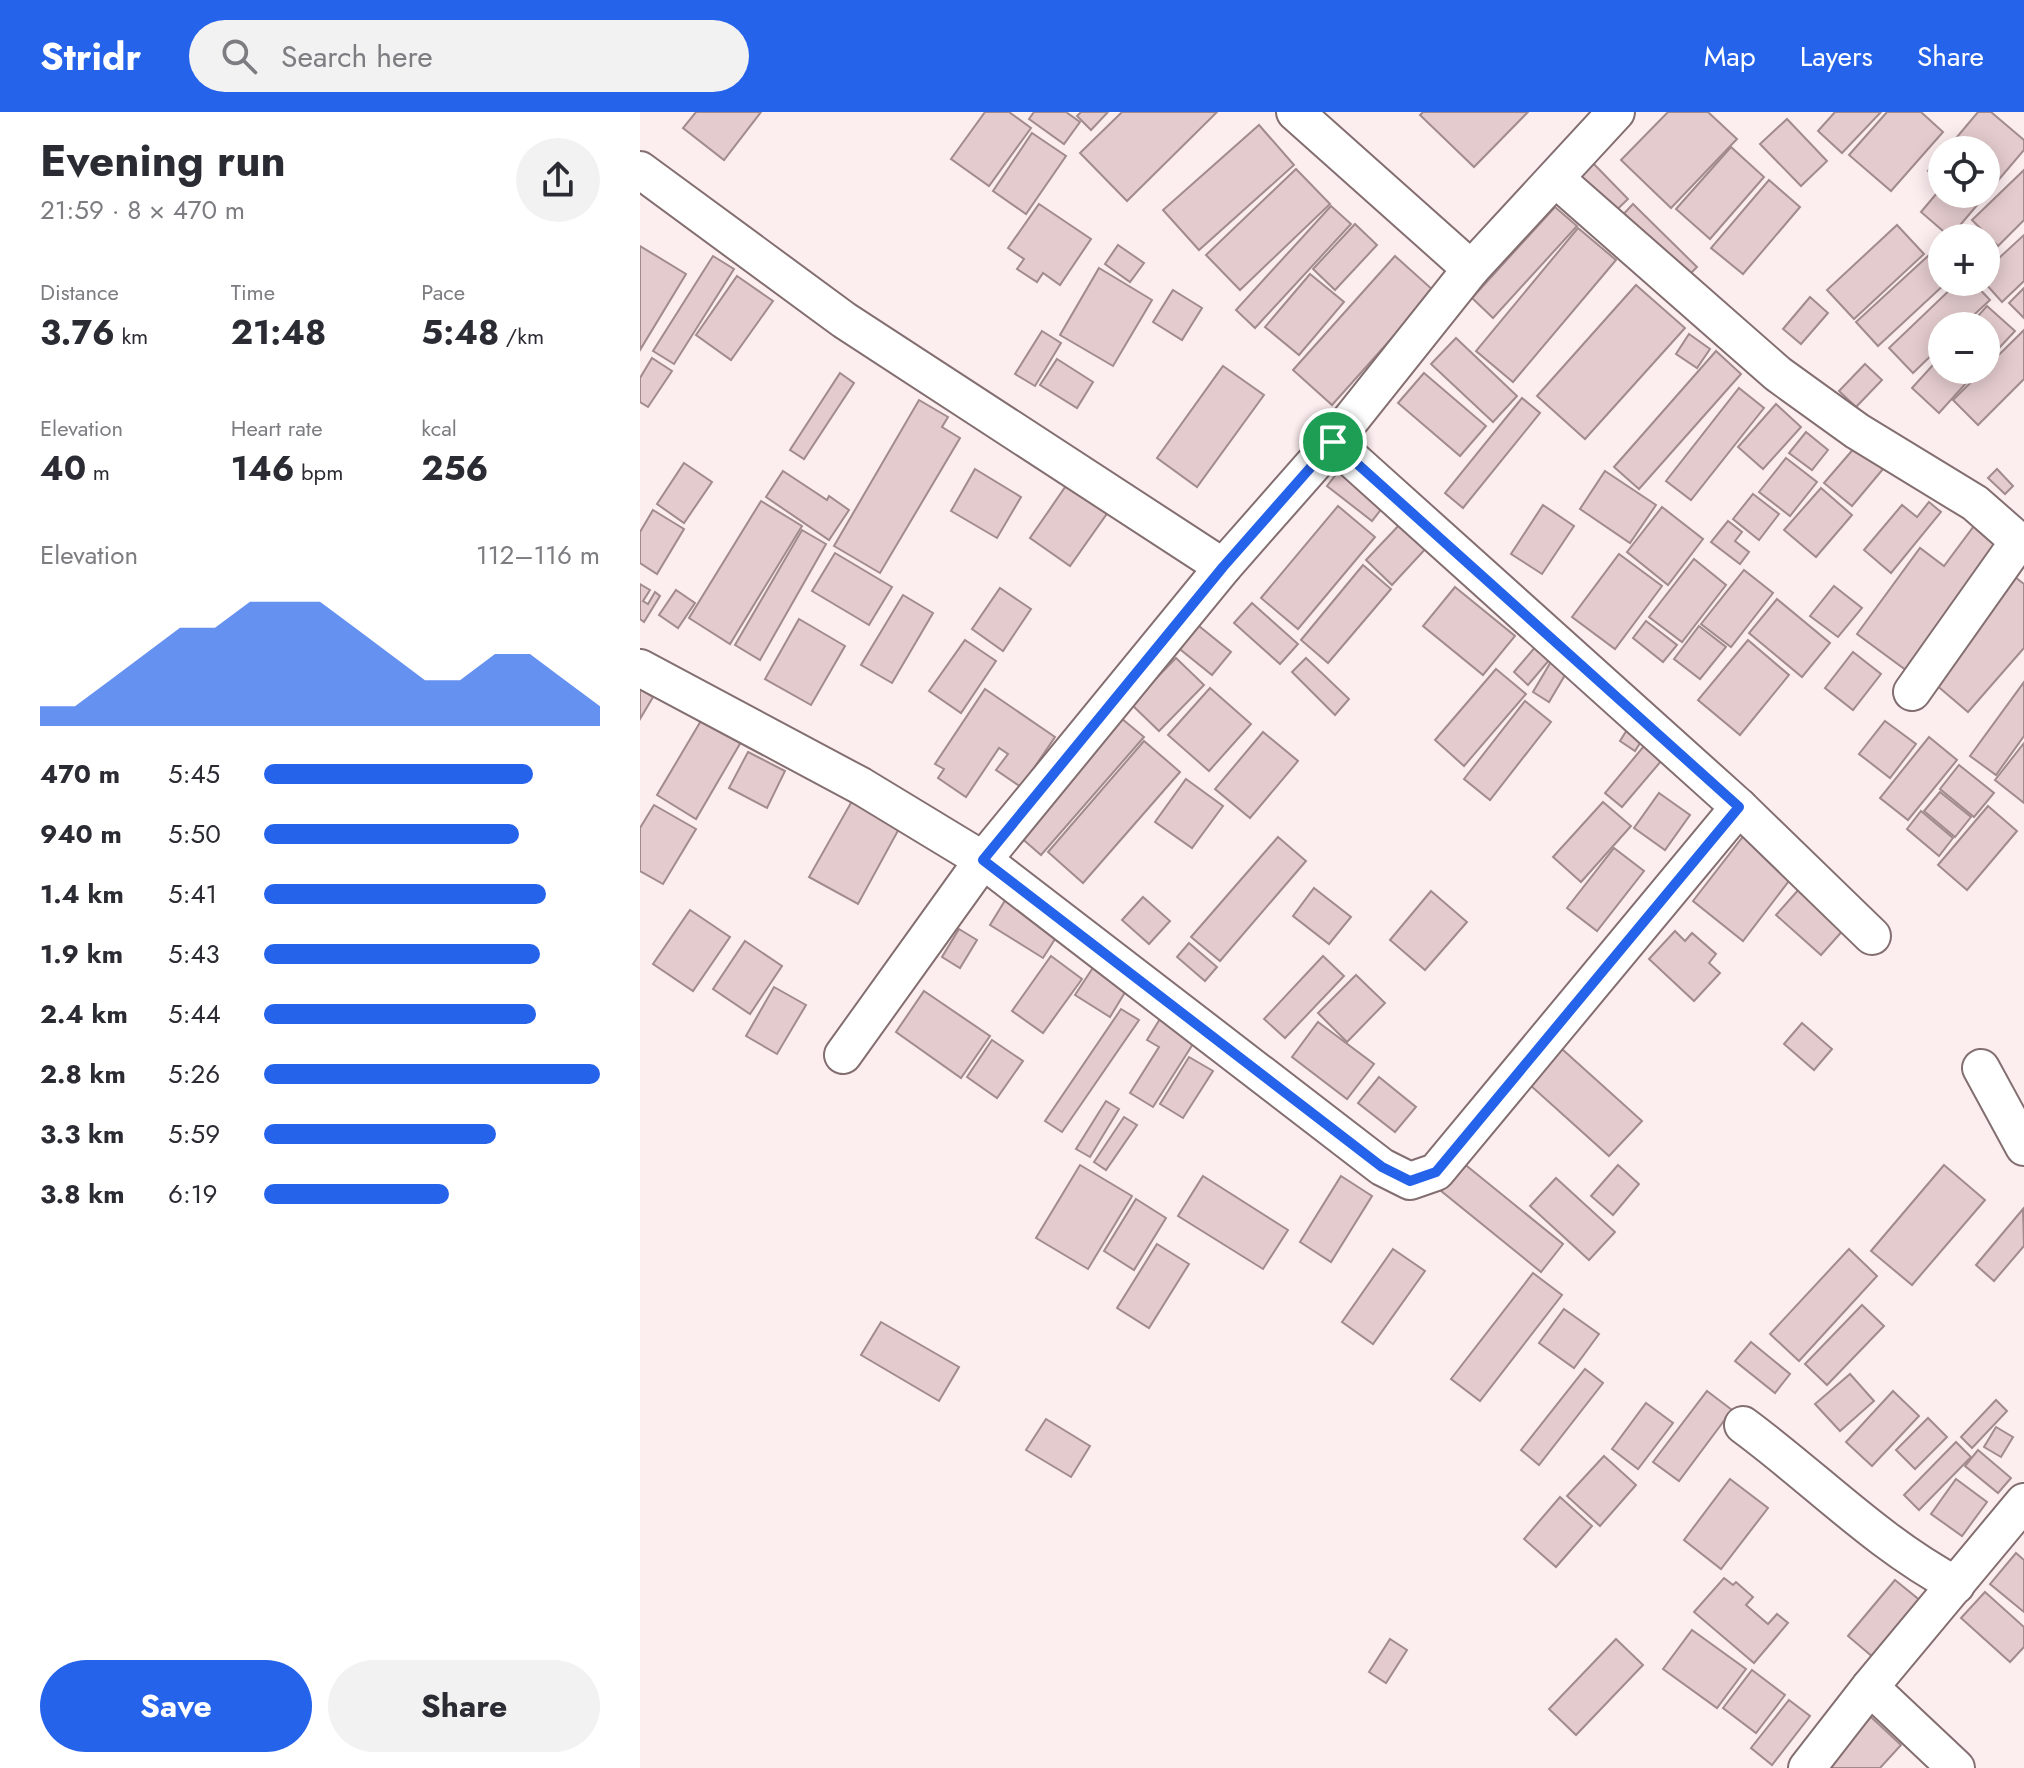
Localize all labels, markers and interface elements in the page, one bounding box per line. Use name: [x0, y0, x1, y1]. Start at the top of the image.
search box: [189, 20, 749, 92]
text: Stridr: [40, 29, 141, 84]
icon: search: [217, 34, 261, 78]
text: Search here: [281, 35, 433, 78]
text: Map: [1704, 36, 1756, 77]
text: Layers: [1800, 36, 1873, 77]
text: Share: [1917, 36, 1984, 77]
text: Evening run: [40, 129, 286, 193]
map controls: [1928, 136, 2000, 384]
button: locate: [1928, 136, 2000, 208]
button: share: [516, 138, 600, 222]
text: 21:59 · 8 × 470 m: [40, 191, 245, 229]
button: +: [1928, 224, 2000, 296]
text: Distance: [40, 276, 119, 308]
text: Time: [231, 276, 275, 308]
text: Pace: [421, 276, 465, 308]
text: 3.76: [40, 308, 115, 357]
text: 21:48: [231, 308, 326, 357]
text: 5:48: [421, 308, 499, 357]
button: −: [1928, 312, 2000, 384]
text: km: [115, 320, 148, 352]
text: /km: [499, 320, 544, 352]
pin: [1299, 408, 1367, 476]
text: Elevation: [40, 412, 123, 444]
text: Heart rate: [231, 412, 322, 444]
text: kcal: [421, 412, 457, 444]
icon: arrive: [1311, 420, 1355, 464]
text: 40: [40, 444, 86, 493]
text: 146: [231, 444, 294, 493]
text: 256: [421, 444, 488, 493]
text: m: [86, 456, 110, 488]
text: bpm: [294, 456, 343, 488]
text: Elevation: [40, 536, 138, 574]
text: 112–116 m: [476, 536, 600, 574]
text: 470 m: [40, 755, 120, 793]
text: 5:45: [168, 755, 220, 793]
text: 940 m: [40, 815, 122, 853]
text: 5:50: [168, 815, 221, 853]
text: 1.4 km: [40, 875, 124, 913]
text: 5:41: [168, 875, 217, 913]
text: 1.9 km: [40, 935, 123, 973]
text: 5:43: [168, 935, 220, 973]
text: 2.4 km: [40, 995, 128, 1033]
text: 5:44: [168, 995, 221, 1033]
text: 2.8 km: [40, 1055, 126, 1093]
text: 5:26: [168, 1055, 220, 1093]
text: 3.3 km: [40, 1115, 124, 1153]
text: 5:59: [168, 1115, 220, 1153]
text: 3.8 km: [40, 1175, 125, 1213]
text: 6:19: [168, 1175, 217, 1213]
button: Save: [40, 1660, 312, 1752]
button: Share: [328, 1660, 600, 1752]

